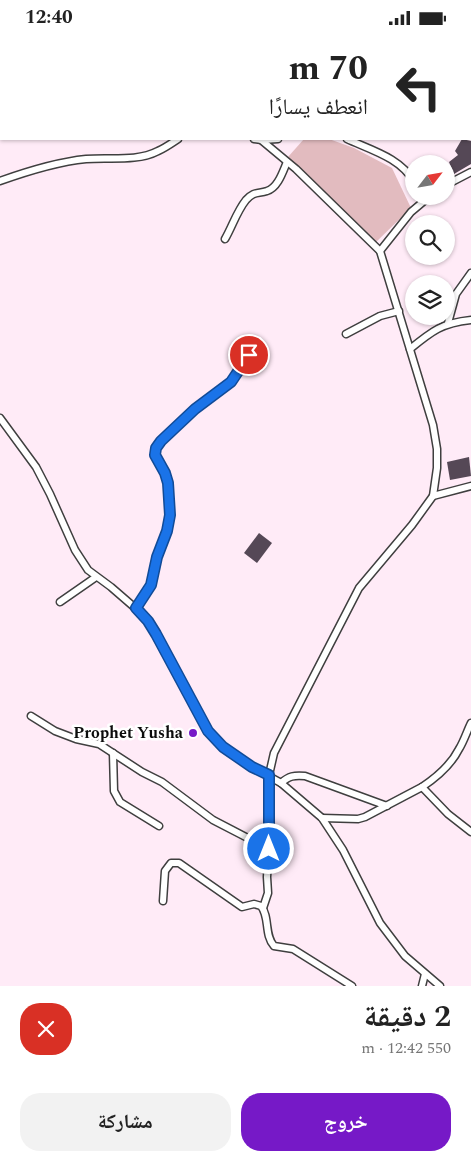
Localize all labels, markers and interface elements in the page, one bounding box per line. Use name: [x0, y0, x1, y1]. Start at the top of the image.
text: 12:40: [25, 3, 73, 32]
text: 70 m: [288, 42, 368, 95]
icon: left: [386, 55, 451, 120]
text: انعطف يسارًا: [269, 91, 368, 124]
north arrow: [405, 155, 455, 205]
map controls: [405, 155, 455, 325]
button: search: [405, 215, 455, 265]
button: layers: [405, 275, 455, 325]
pin: [228, 334, 270, 376]
icon: arrive: [235, 341, 263, 369]
place label: Prophet Yusha: [73, 721, 184, 745]
marker: Prophet Yusha: [187, 727, 199, 739]
position arrow: [242, 822, 294, 874]
text: 2 دقيقة: [364, 994, 451, 1040]
button: close: [20, 1003, 72, 1055]
text: 550 m · 12:42: [361, 1036, 451, 1060]
button: مشاركة: [20, 1093, 231, 1151]
button: خروج: [241, 1093, 451, 1151]

